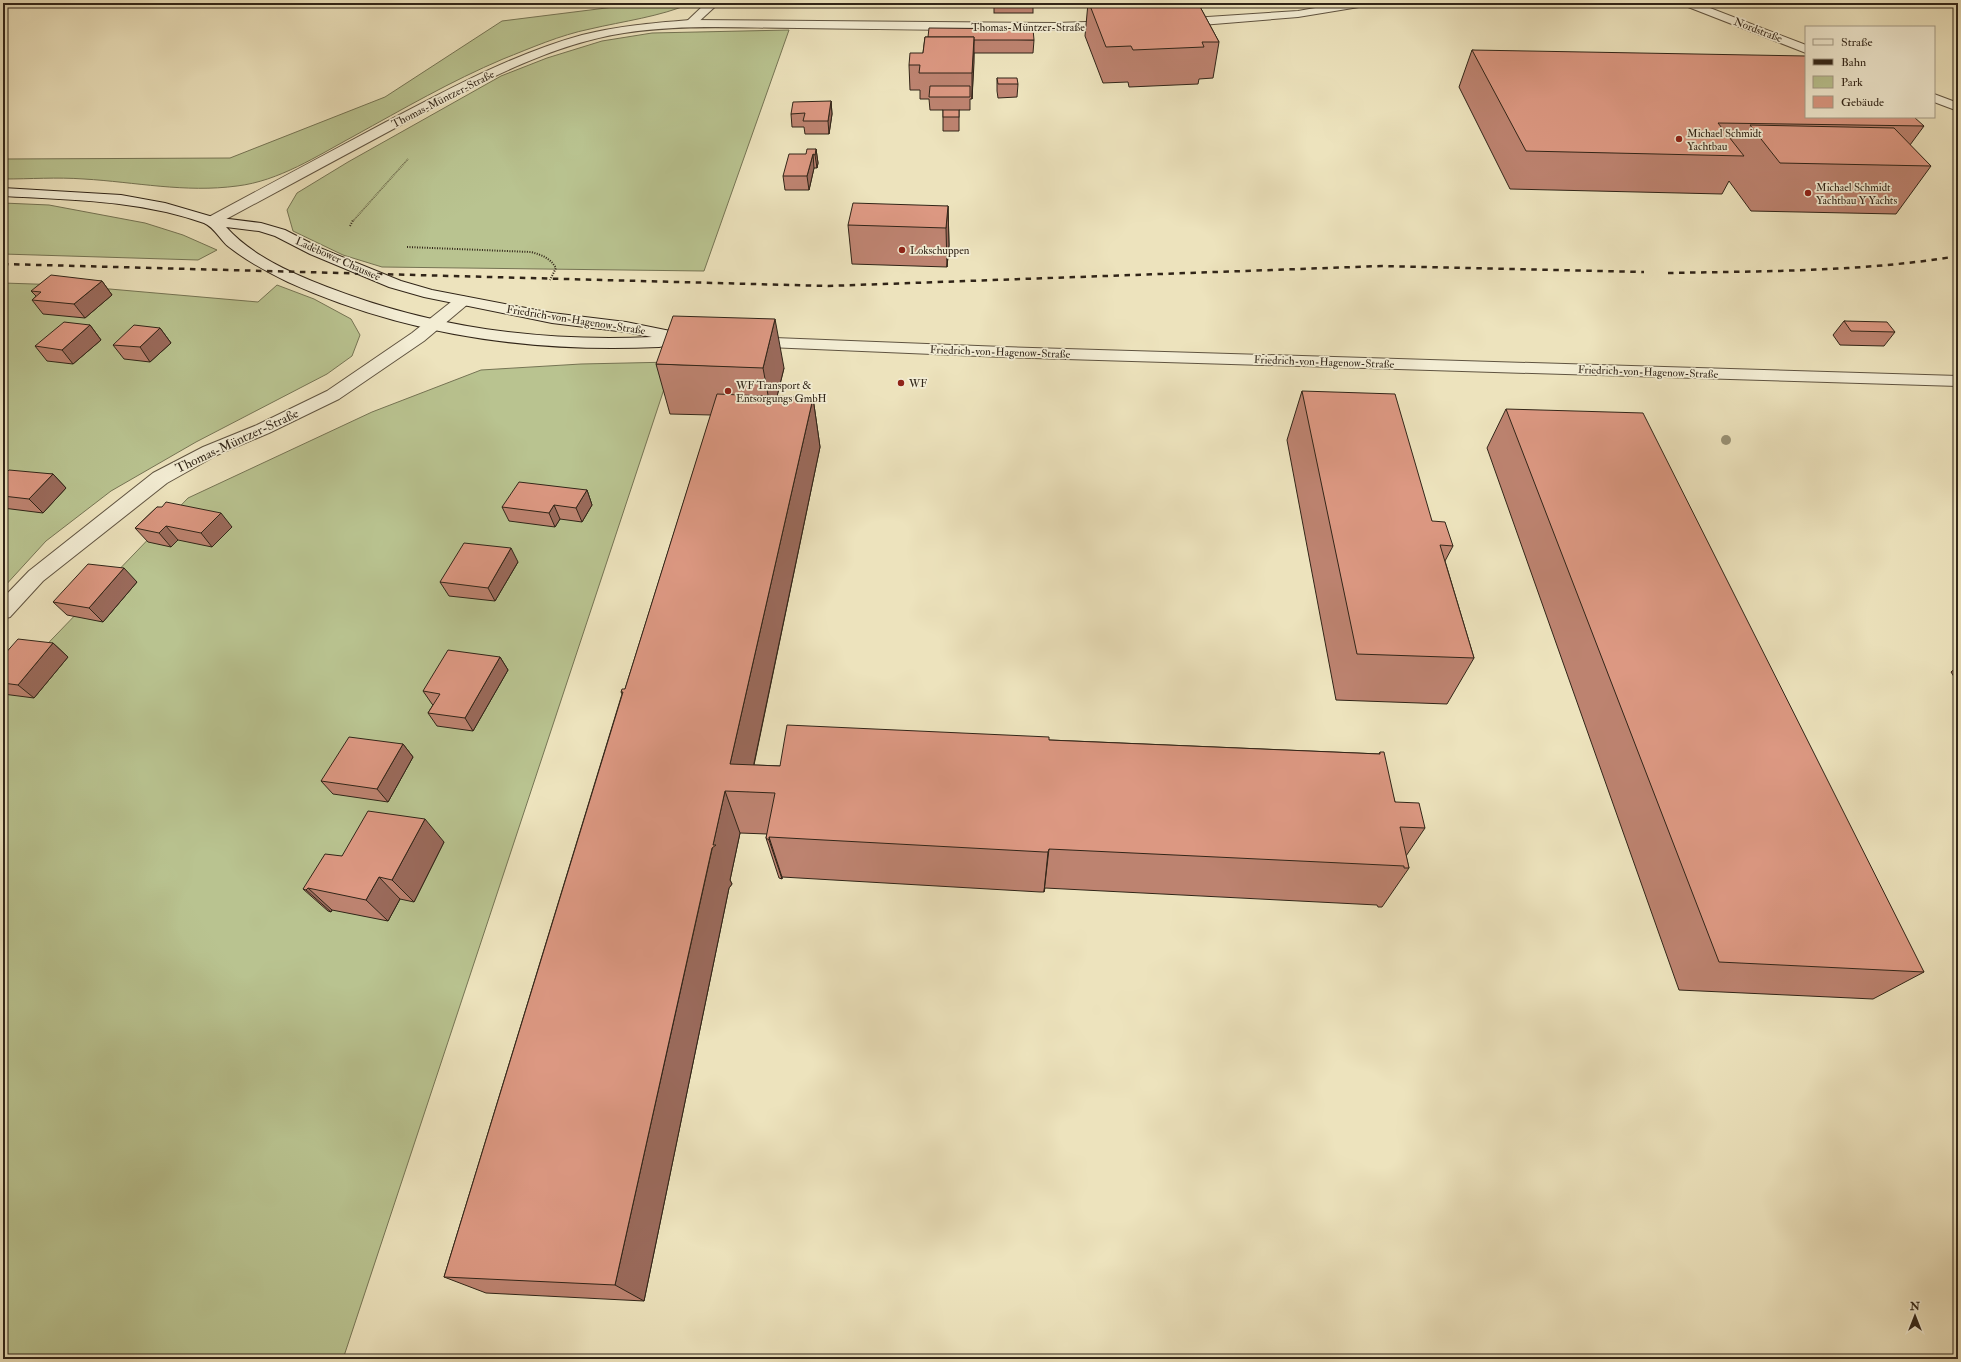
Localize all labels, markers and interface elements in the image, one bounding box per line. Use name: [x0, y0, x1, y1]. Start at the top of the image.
street label: Nordstraße: [1732, 15, 1784, 45]
street label: Thomas-Müntzer-Straße: [971, 21, 1085, 34]
legend: [1805, 26, 1935, 118]
text: Straße: [1841, 35, 1872, 50]
text: Bahn: [1841, 55, 1866, 70]
street label: Thomas-Müntzer-Straße: [389, 67, 497, 131]
text: Park: [1841, 75, 1863, 90]
text: Gebäude: [1841, 95, 1884, 110]
place label: Michael Schmidt Yachtbau: [1687, 127, 1762, 153]
marker: Michael Schmidt Yachtbau: [1674, 134, 1684, 144]
place label: Michael Schmidt Yachtbau Y Yachts: [1816, 181, 1897, 207]
marker: Michael Schmidt Yachtbau Y Yachts: [1803, 188, 1813, 198]
street label: Ladebower Chaussee: [293, 234, 383, 284]
place label: Lokschuppen: [910, 244, 970, 258]
marker: Lokschuppen: [897, 245, 907, 255]
street label: Friedrich-von-Hagenow-Straße: [506, 303, 647, 337]
street label: Friedrich-von-Hagenow-Straße: [930, 343, 1071, 361]
street label: Friedrich-von-Hagenow-Straße: [1254, 353, 1395, 371]
street label: Friedrich-von-Hagenow-Straße: [1578, 363, 1719, 381]
place label: WF: [908, 377, 927, 390]
marker: WF: [896, 378, 906, 388]
place label: WF Transport & Entsorgungs GmbH: [735, 379, 827, 405]
marker: WF Transport & Entsorgungs GmbH: [723, 386, 733, 396]
street label: Thomas-Müntzer-Straße: [173, 405, 302, 477]
north arrow: [1895, 1296, 1935, 1336]
text: N: [1909, 1300, 1921, 1313]

